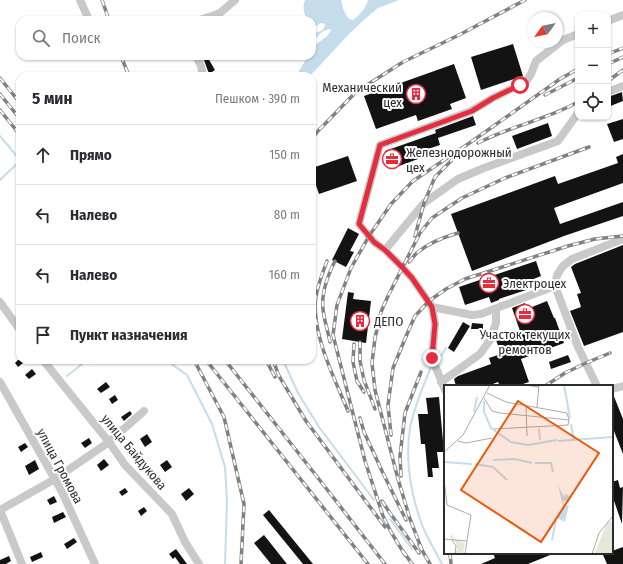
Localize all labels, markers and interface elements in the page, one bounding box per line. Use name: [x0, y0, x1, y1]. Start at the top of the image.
north arrow: [527, 12, 563, 48]
map controls: [575, 12, 611, 120]
button: +: [575, 12, 611, 48]
search box: [16, 16, 316, 60]
icon: search: [30, 27, 52, 49]
text: Поиск: [62, 29, 100, 47]
button: −: [575, 48, 611, 84]
route start: [511, 76, 529, 94]
place label: Механический цех: [322, 80, 402, 110]
building icon: Механический цех: [405, 83, 427, 105]
button: locate: [575, 84, 611, 120]
text: 5 мин: [32, 88, 72, 109]
text: Пешком · 390 m: [215, 91, 300, 106]
icon: ahead: [32, 144, 54, 166]
place label: Железнодорожный цех: [406, 145, 512, 175]
text: Прямо: [70, 146, 112, 164]
text: 150 m: [269, 147, 300, 162]
office icon: Железнодорожный цех: [381, 148, 403, 170]
icon: left: [32, 204, 54, 226]
text: Налево: [70, 206, 117, 224]
text: 80 m: [274, 207, 300, 222]
icon: left: [32, 264, 54, 286]
text: Налево: [70, 266, 117, 284]
text: 160 m: [269, 267, 300, 282]
office icon: Электроцех: [478, 272, 500, 294]
place label: Электроцех: [503, 276, 566, 291]
office icon: Участок текущих ремонтов: [514, 303, 536, 325]
building icon: ДЕПО: [349, 310, 371, 332]
place label: ДЕПО: [373, 314, 403, 329]
icon: arrive: [32, 324, 54, 346]
text: Пункт назначения: [70, 326, 188, 344]
place label: Участок текущих ремонтов: [479, 327, 571, 357]
route end: [423, 349, 441, 367]
inset map: [444, 385, 613, 554]
street label: улица Байдукова: [98, 411, 170, 493]
street label: улица Громова: [34, 426, 86, 506]

